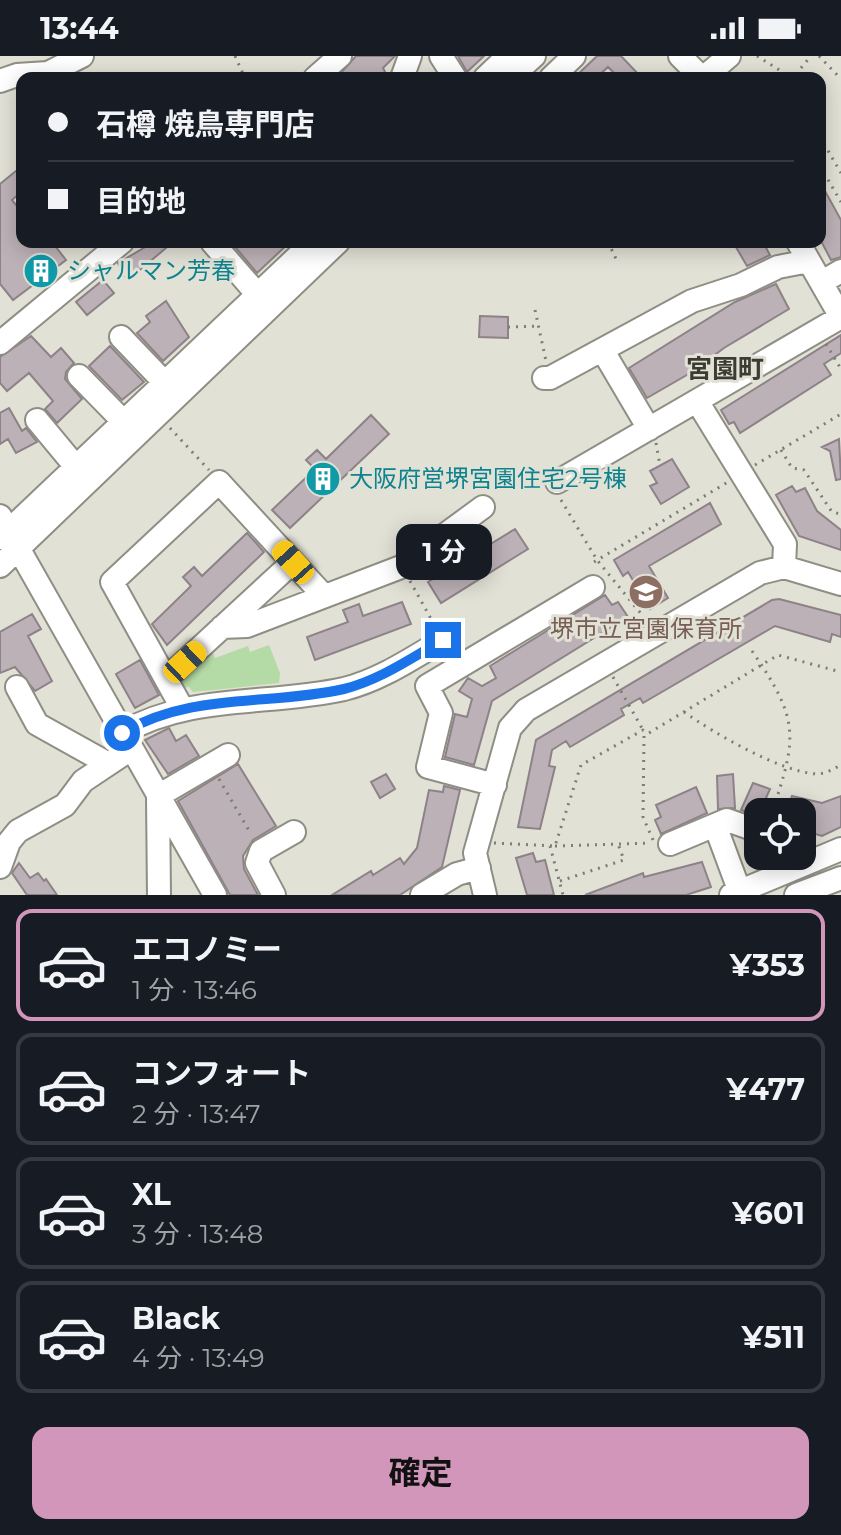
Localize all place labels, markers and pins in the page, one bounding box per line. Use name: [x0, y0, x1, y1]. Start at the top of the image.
building icon: シャルマン芳春: [22, 252, 60, 290]
place label: シャルマン芳春: [67, 256, 235, 285]
building icon: 大阪府営堺宮園住宅2号棟: [304, 460, 342, 498]
place label: 大阪府営堺宮園住宅2号棟: [349, 464, 627, 493]
school or university icon: 堺市立宮園保育所: [627, 573, 665, 611]
place label: 堺市立宮園保育所: [550, 614, 742, 643]

